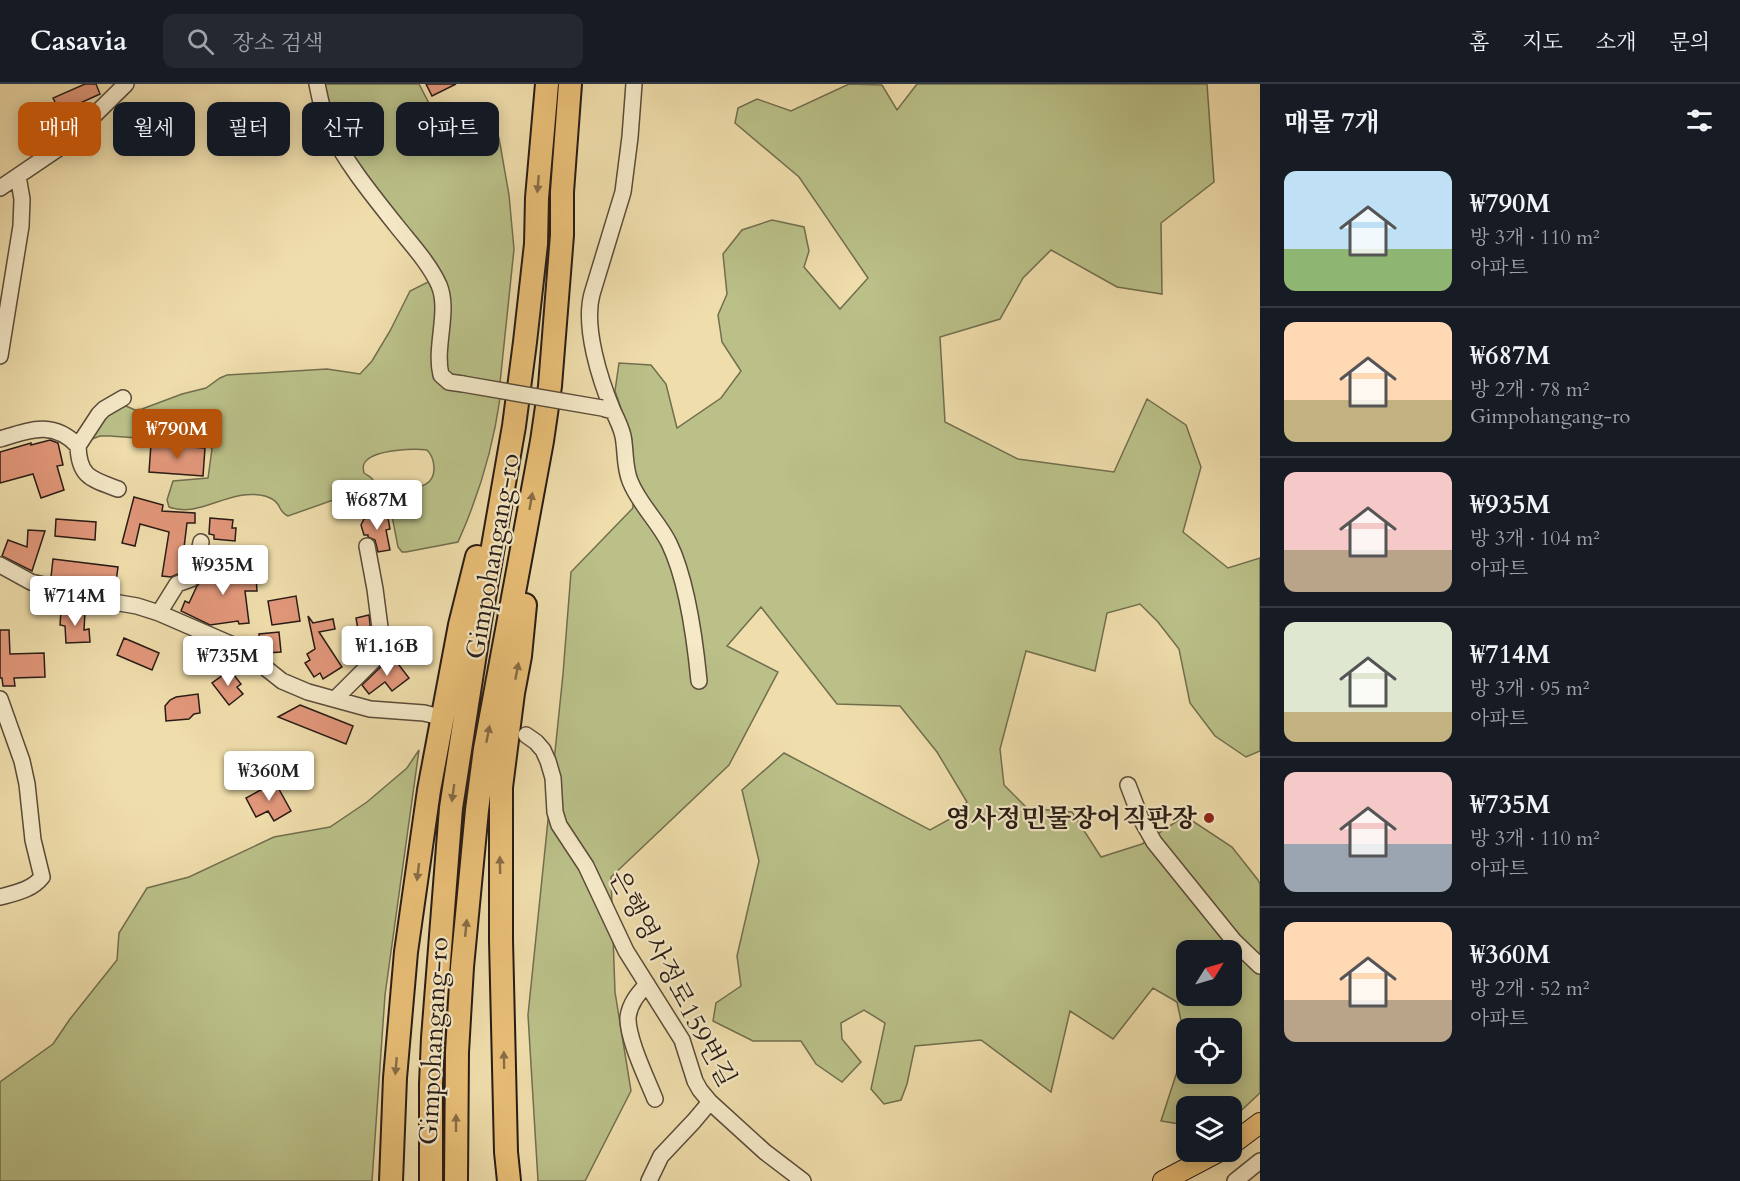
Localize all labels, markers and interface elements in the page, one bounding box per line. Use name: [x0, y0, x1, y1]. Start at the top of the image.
search box: [163, 14, 583, 68]
text: Casavia: [30, 22, 127, 60]
icon: search: [184, 25, 217, 58]
text: 장소 검색: [232, 28, 323, 58]
text: 홈: [1469, 28, 1489, 57]
text: 지도: [1522, 28, 1563, 57]
text: 소개: [1596, 28, 1636, 57]
text: 문의: [1669, 28, 1710, 57]
chip: 매매: [18, 102, 101, 156]
chip: 월세: [113, 102, 195, 156]
chip: 필터: [207, 102, 290, 156]
chip: 신규: [302, 102, 384, 156]
chip: 아파트: [396, 102, 499, 156]
icon: filters: [1683, 104, 1716, 137]
text: 매물 7개: [1284, 105, 1380, 140]
one-way arrow: [534, 175, 543, 194]
text: ₩790M: [1470, 186, 1551, 221]
icon: home: [1332, 195, 1404, 267]
text: 방 3개 · 110 m²: [1470, 224, 1600, 251]
text: 아파트: [1470, 254, 1528, 281]
text: ₩687M: [1470, 338, 1551, 373]
icon: home: [1332, 346, 1404, 418]
text: 방 2개 · 78 m²: [1470, 376, 1590, 403]
text: Gimpohangang-ro: [1470, 403, 1630, 430]
pin: ₩790M: [135, 409, 219, 460]
text: ₩790M: [146, 415, 208, 442]
street label: Gimpohangang-ro: [457, 450, 528, 662]
pin: ₩687M: [335, 480, 419, 531]
text: ₩687M: [346, 486, 408, 513]
text: ₩935M: [1470, 487, 1551, 522]
one-way arrow: [527, 492, 536, 511]
icon: home: [1332, 496, 1404, 568]
text: 방 3개 · 104 m²: [1470, 525, 1600, 552]
pin: ₩935M: [181, 545, 265, 596]
text: ₩935M: [192, 551, 254, 578]
text: 아파트: [1470, 555, 1528, 582]
pin: ₩714M: [33, 576, 117, 627]
text: ₩714M: [44, 582, 106, 609]
pin: ₩1.16B: [338, 626, 436, 677]
text: ₩1.16B: [356, 632, 418, 659]
pin: ₩735M: [186, 636, 270, 687]
text: ₩714M: [1470, 637, 1551, 672]
text: ₩735M: [197, 642, 259, 669]
icon: home: [1332, 646, 1404, 718]
one-way arrow: [513, 661, 522, 680]
text: 방 3개 · 95 m²: [1470, 675, 1590, 702]
text: 아파트: [1470, 705, 1528, 732]
one-way arrow: [484, 725, 493, 744]
pin: ₩360M: [227, 751, 311, 802]
text: ₩360M: [238, 757, 300, 784]
one-way arrow: [449, 783, 458, 802]
text: ₩735M: [1470, 787, 1551, 822]
icon: home: [1332, 796, 1404, 868]
place label: 영사정민물장어직판장: [946, 801, 1198, 836]
marker: 영사정민물장어직판장: [1202, 811, 1216, 825]
text: 방 3개 · 110 m²: [1470, 825, 1600, 852]
one-way arrow: [495, 855, 505, 874]
text: 아파트: [1470, 855, 1528, 882]
one-way arrow: [413, 863, 423, 882]
street label: 은행영사정로159번길: [601, 864, 745, 1093]
one-way arrow: [461, 918, 471, 937]
street label: Gimpohangang-ro: [411, 936, 456, 1146]
text: ₩360M: [1470, 937, 1551, 972]
north arrow: [1176, 940, 1242, 1006]
map controls: [1176, 940, 1242, 1162]
icon: home: [1332, 946, 1404, 1018]
text: 방 2개 · 52 m²: [1470, 975, 1590, 1002]
text: 아파트: [1470, 1005, 1528, 1032]
button: locate: [1176, 1018, 1242, 1084]
one-way arrow: [499, 1050, 508, 1069]
one-way arrow: [391, 1056, 401, 1075]
button: layers: [1176, 1096, 1242, 1162]
one-way arrow: [451, 1113, 461, 1132]

